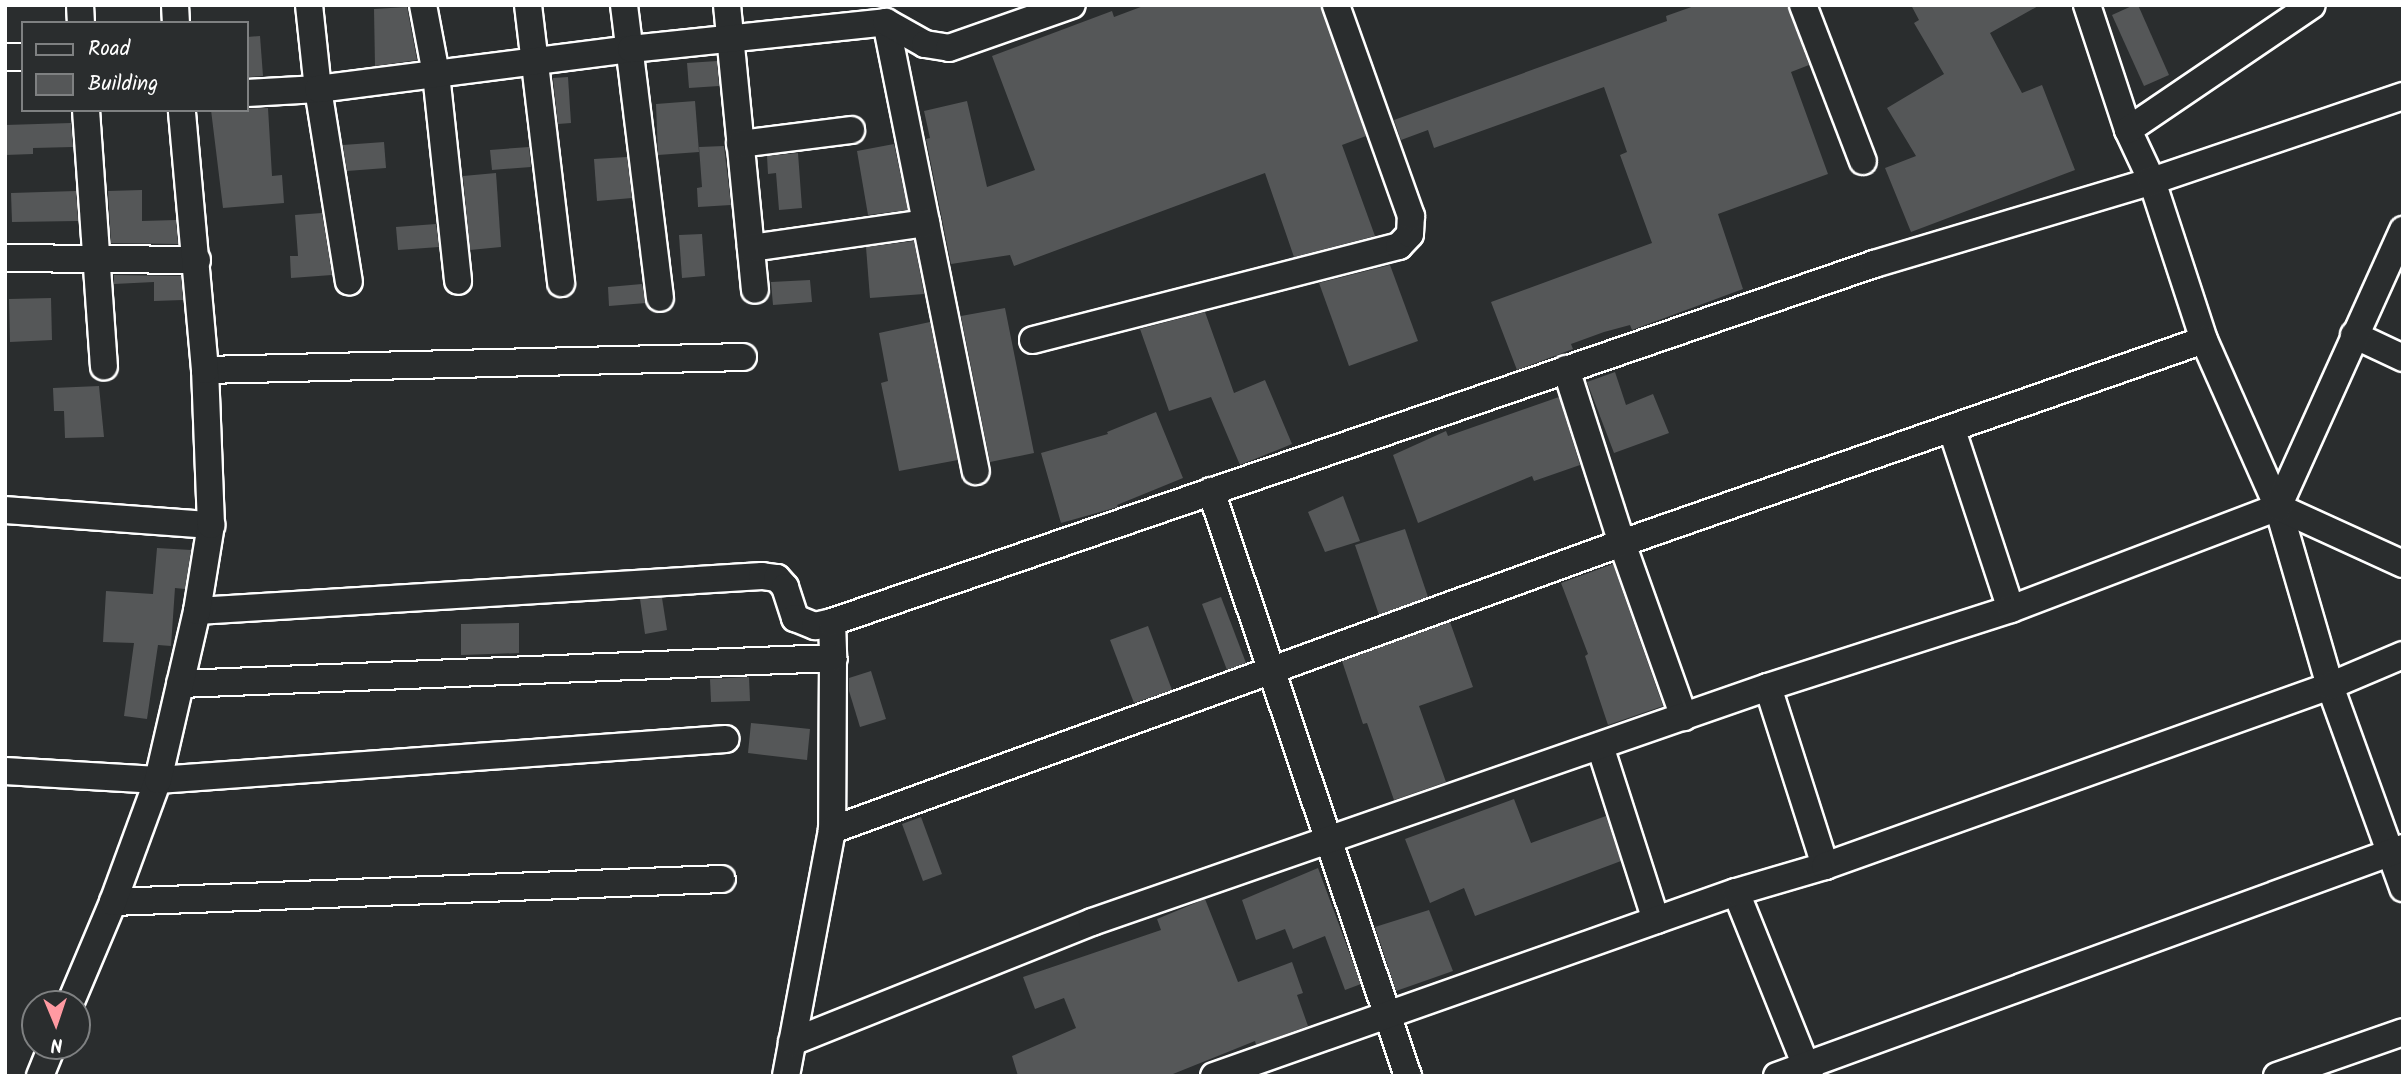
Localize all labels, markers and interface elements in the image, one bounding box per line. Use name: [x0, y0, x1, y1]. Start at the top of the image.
legend: [21, 21, 248, 112]
text: Road: [88, 33, 130, 66]
text: Building: [88, 68, 158, 101]
north arrow: [21, 990, 91, 1060]
text: N: [50, 1029, 63, 1059]

